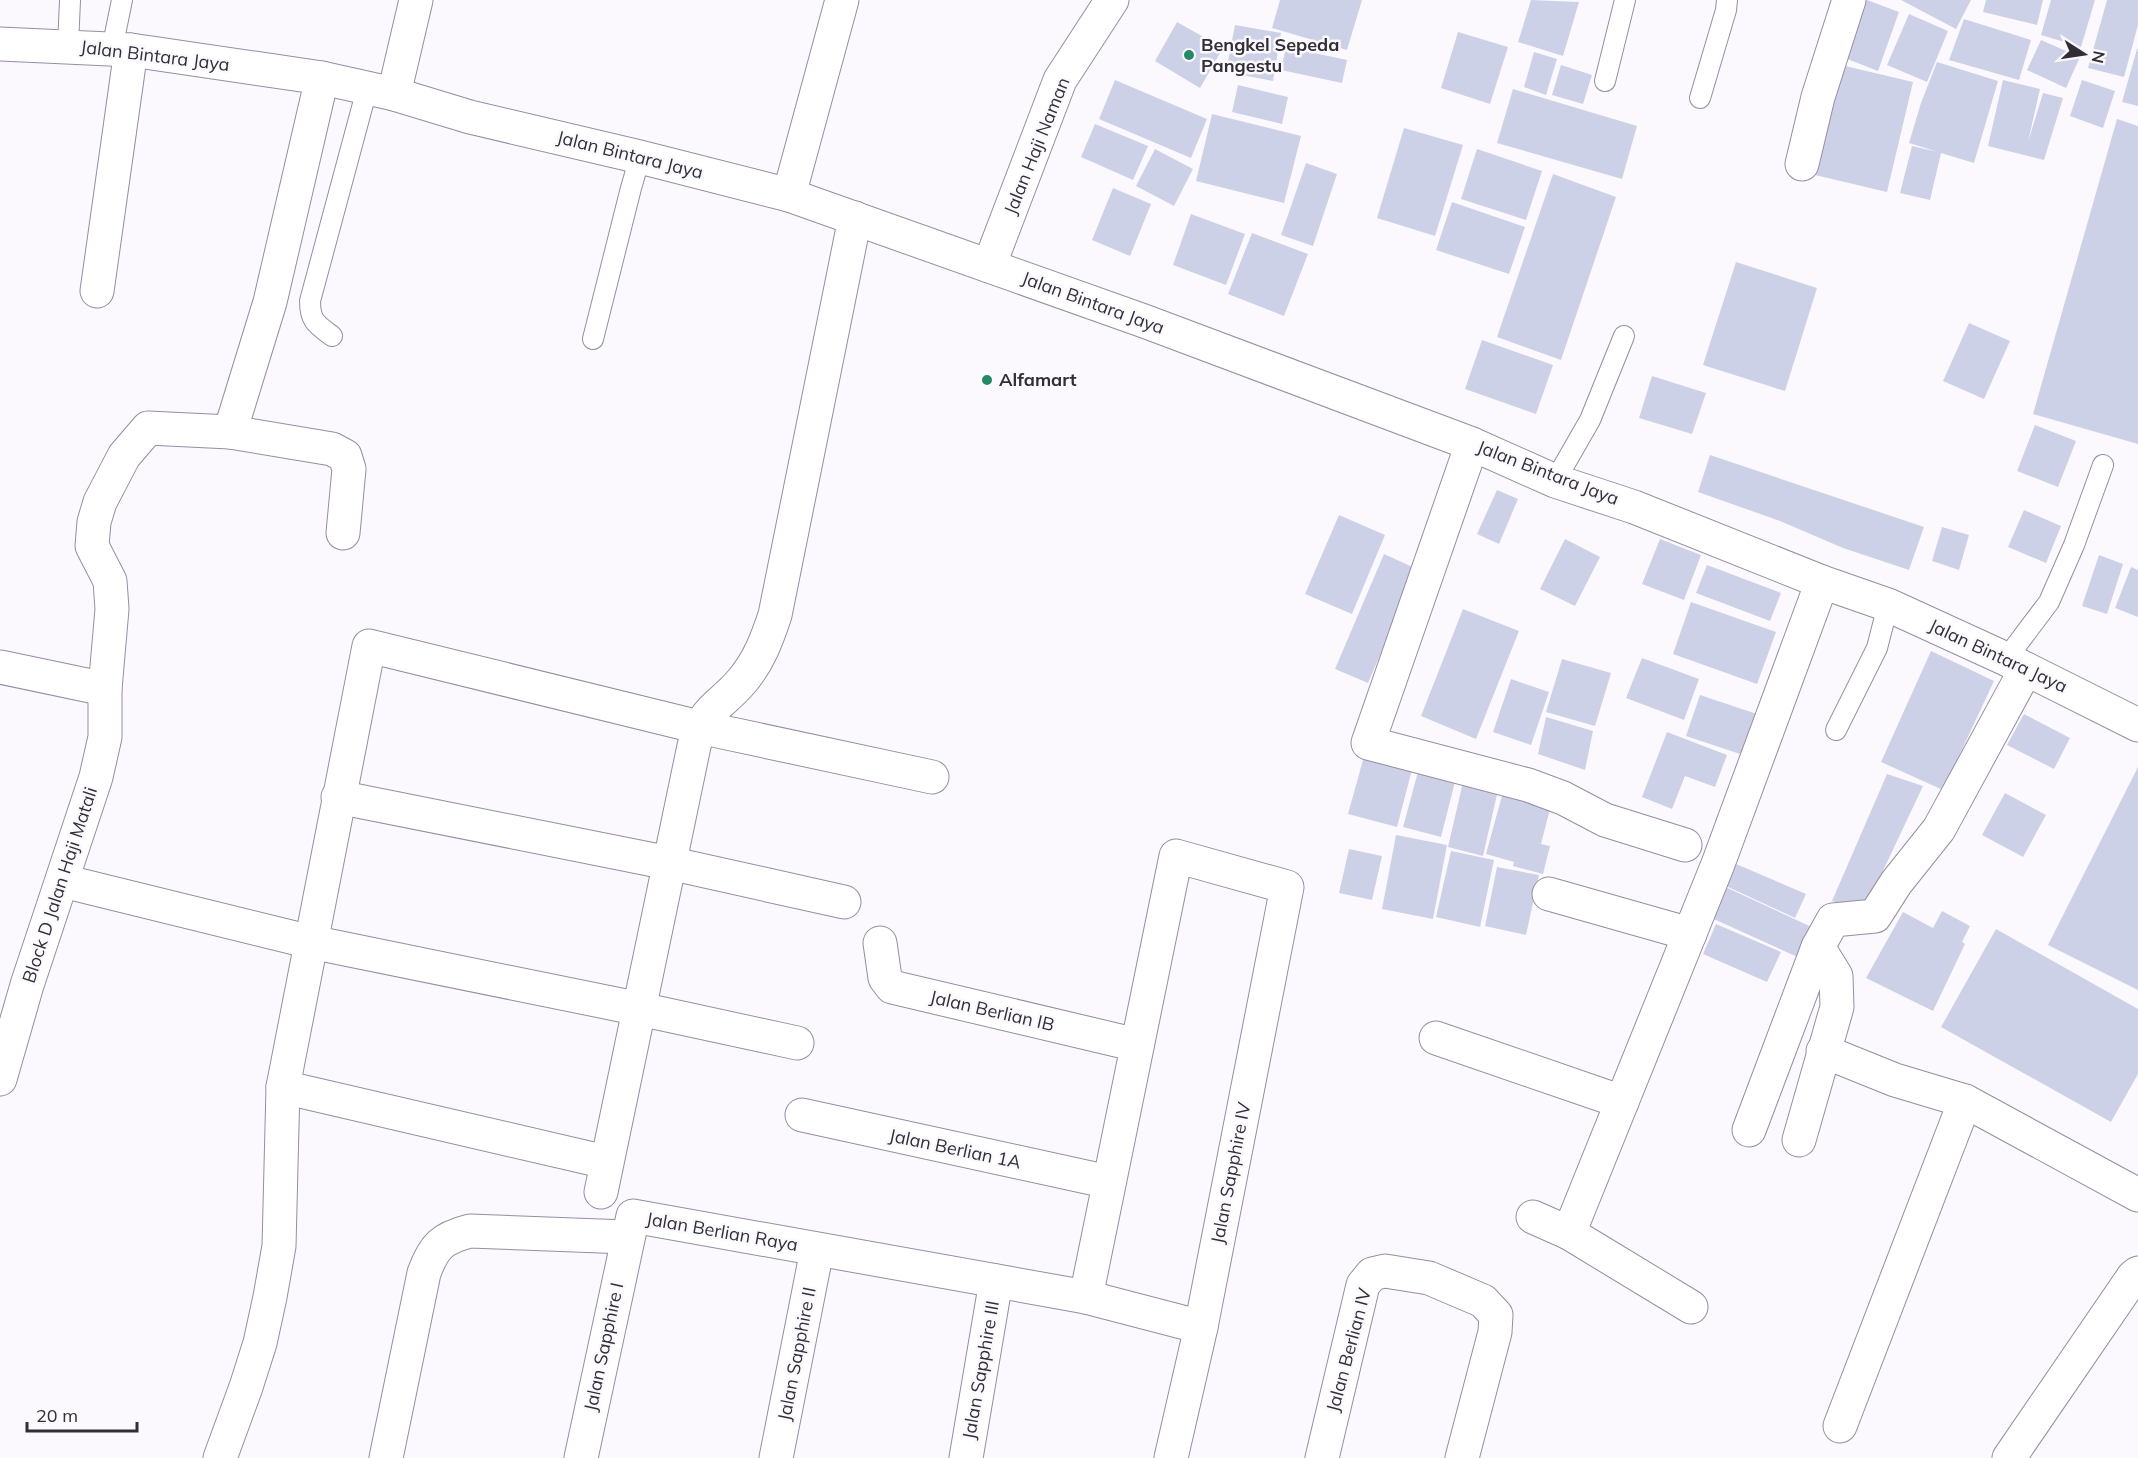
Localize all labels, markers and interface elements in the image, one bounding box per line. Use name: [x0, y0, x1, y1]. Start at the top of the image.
north arrow: [2054, 24, 2114, 84]
place label: Bengkel Sepeda Pangestu: [1201, 33, 1339, 77]
street label: Jalan Bintara Jaya: [79, 35, 231, 76]
marker: Bengkel Sepeda Pangestu: [1182, 48, 1196, 62]
text: N: [2088, 49, 2110, 65]
street label: Jalan Haji Naman: [998, 74, 1075, 218]
street label: Jalan Bintara Jaya: [555, 125, 706, 184]
street label: Jalan Bintara Jaya: [1019, 266, 1168, 339]
place label: Alfamart: [999, 368, 1077, 391]
marker: Alfamart: [980, 373, 994, 387]
street label: Jalan Bintara Jaya: [1474, 435, 1622, 510]
street label: Jalan Bintara Jaya: [1925, 613, 2071, 698]
street label: Block D Jalan Haji Matali: [17, 784, 102, 986]
street label: Jalan Berlian IB: [928, 985, 1057, 1036]
street label: Jalan Sapphire IV: [1206, 1100, 1256, 1246]
street label: Jalan Berlian 1A: [887, 1123, 1023, 1174]
street label: Jalan Berlian Raya: [644, 1207, 800, 1256]
street label: Jalan Sapphire I: [579, 1280, 628, 1413]
street label: Jalan Sapphire II: [772, 1285, 821, 1423]
street label: Jalan Berlian IV: [1321, 1285, 1376, 1414]
street label: Jalan Sapphire III: [957, 1299, 1004, 1441]
scale bar: [27, 1395, 136, 1433]
text: 20 m: [36, 1404, 78, 1427]

